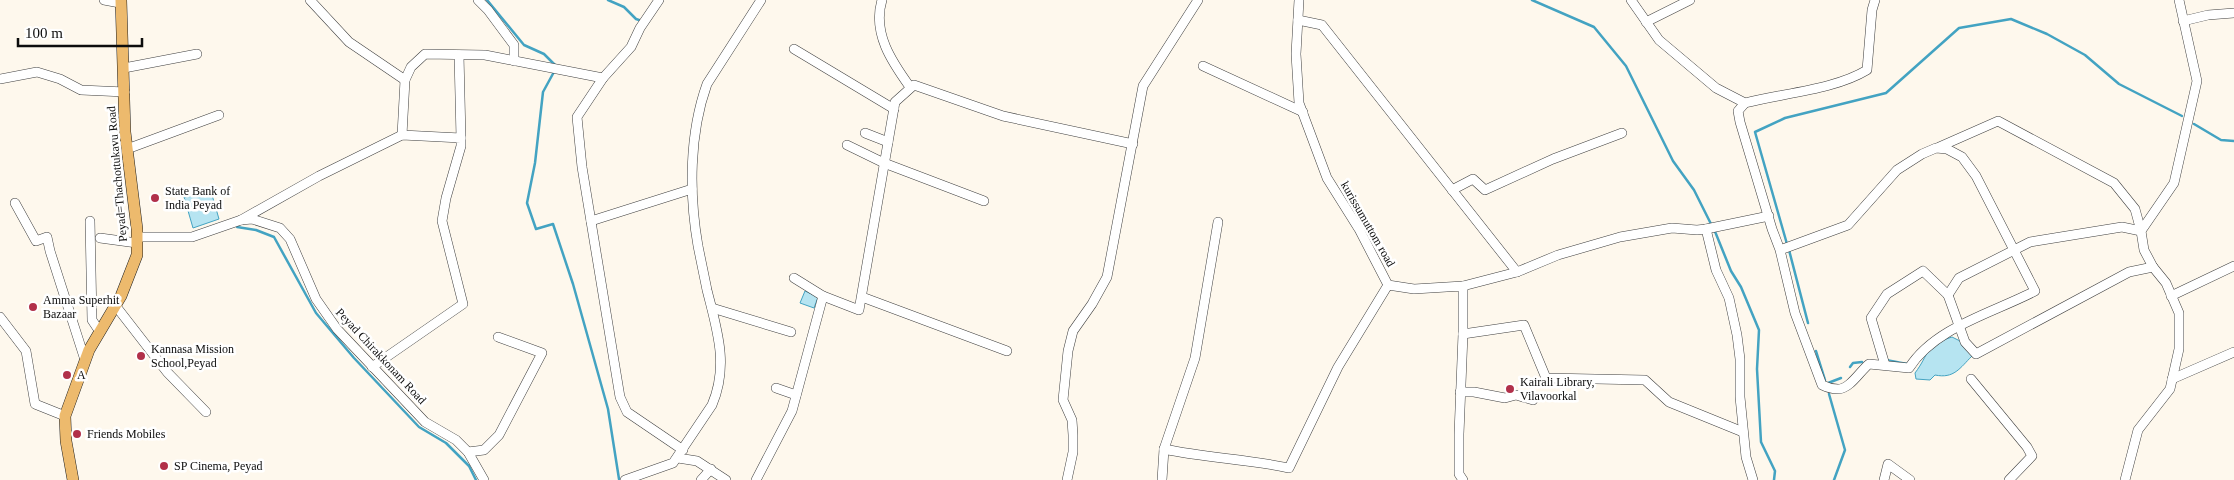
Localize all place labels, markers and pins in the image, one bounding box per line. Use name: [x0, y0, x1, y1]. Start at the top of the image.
place label: State Bank of India Peyad: [165, 184, 230, 212]
marker: State Bank of India Peyad: [149, 192, 161, 204]
place label: Amma Superhit Bazaar: [43, 293, 120, 321]
marker: Amma Superhit Bazaar: [27, 301, 39, 313]
place label: Kannasa Mission School,Peyad: [151, 342, 234, 370]
marker: Kannasa Mission School,Peyad: [135, 350, 147, 362]
place label: A: [77, 368, 86, 382]
marker: A: [61, 369, 73, 381]
place label: Kairali Library, Vilavoorkal: [1520, 375, 1595, 403]
marker: Kairali Library, Vilavoorkal: [1504, 383, 1516, 395]
place label: Friends Mobiles: [87, 427, 166, 441]
marker: Friends Mobiles: [71, 428, 83, 440]
place label: SP Cinema, Peyad: [174, 459, 263, 473]
marker: SP Cinema, Peyad: [158, 460, 170, 472]

